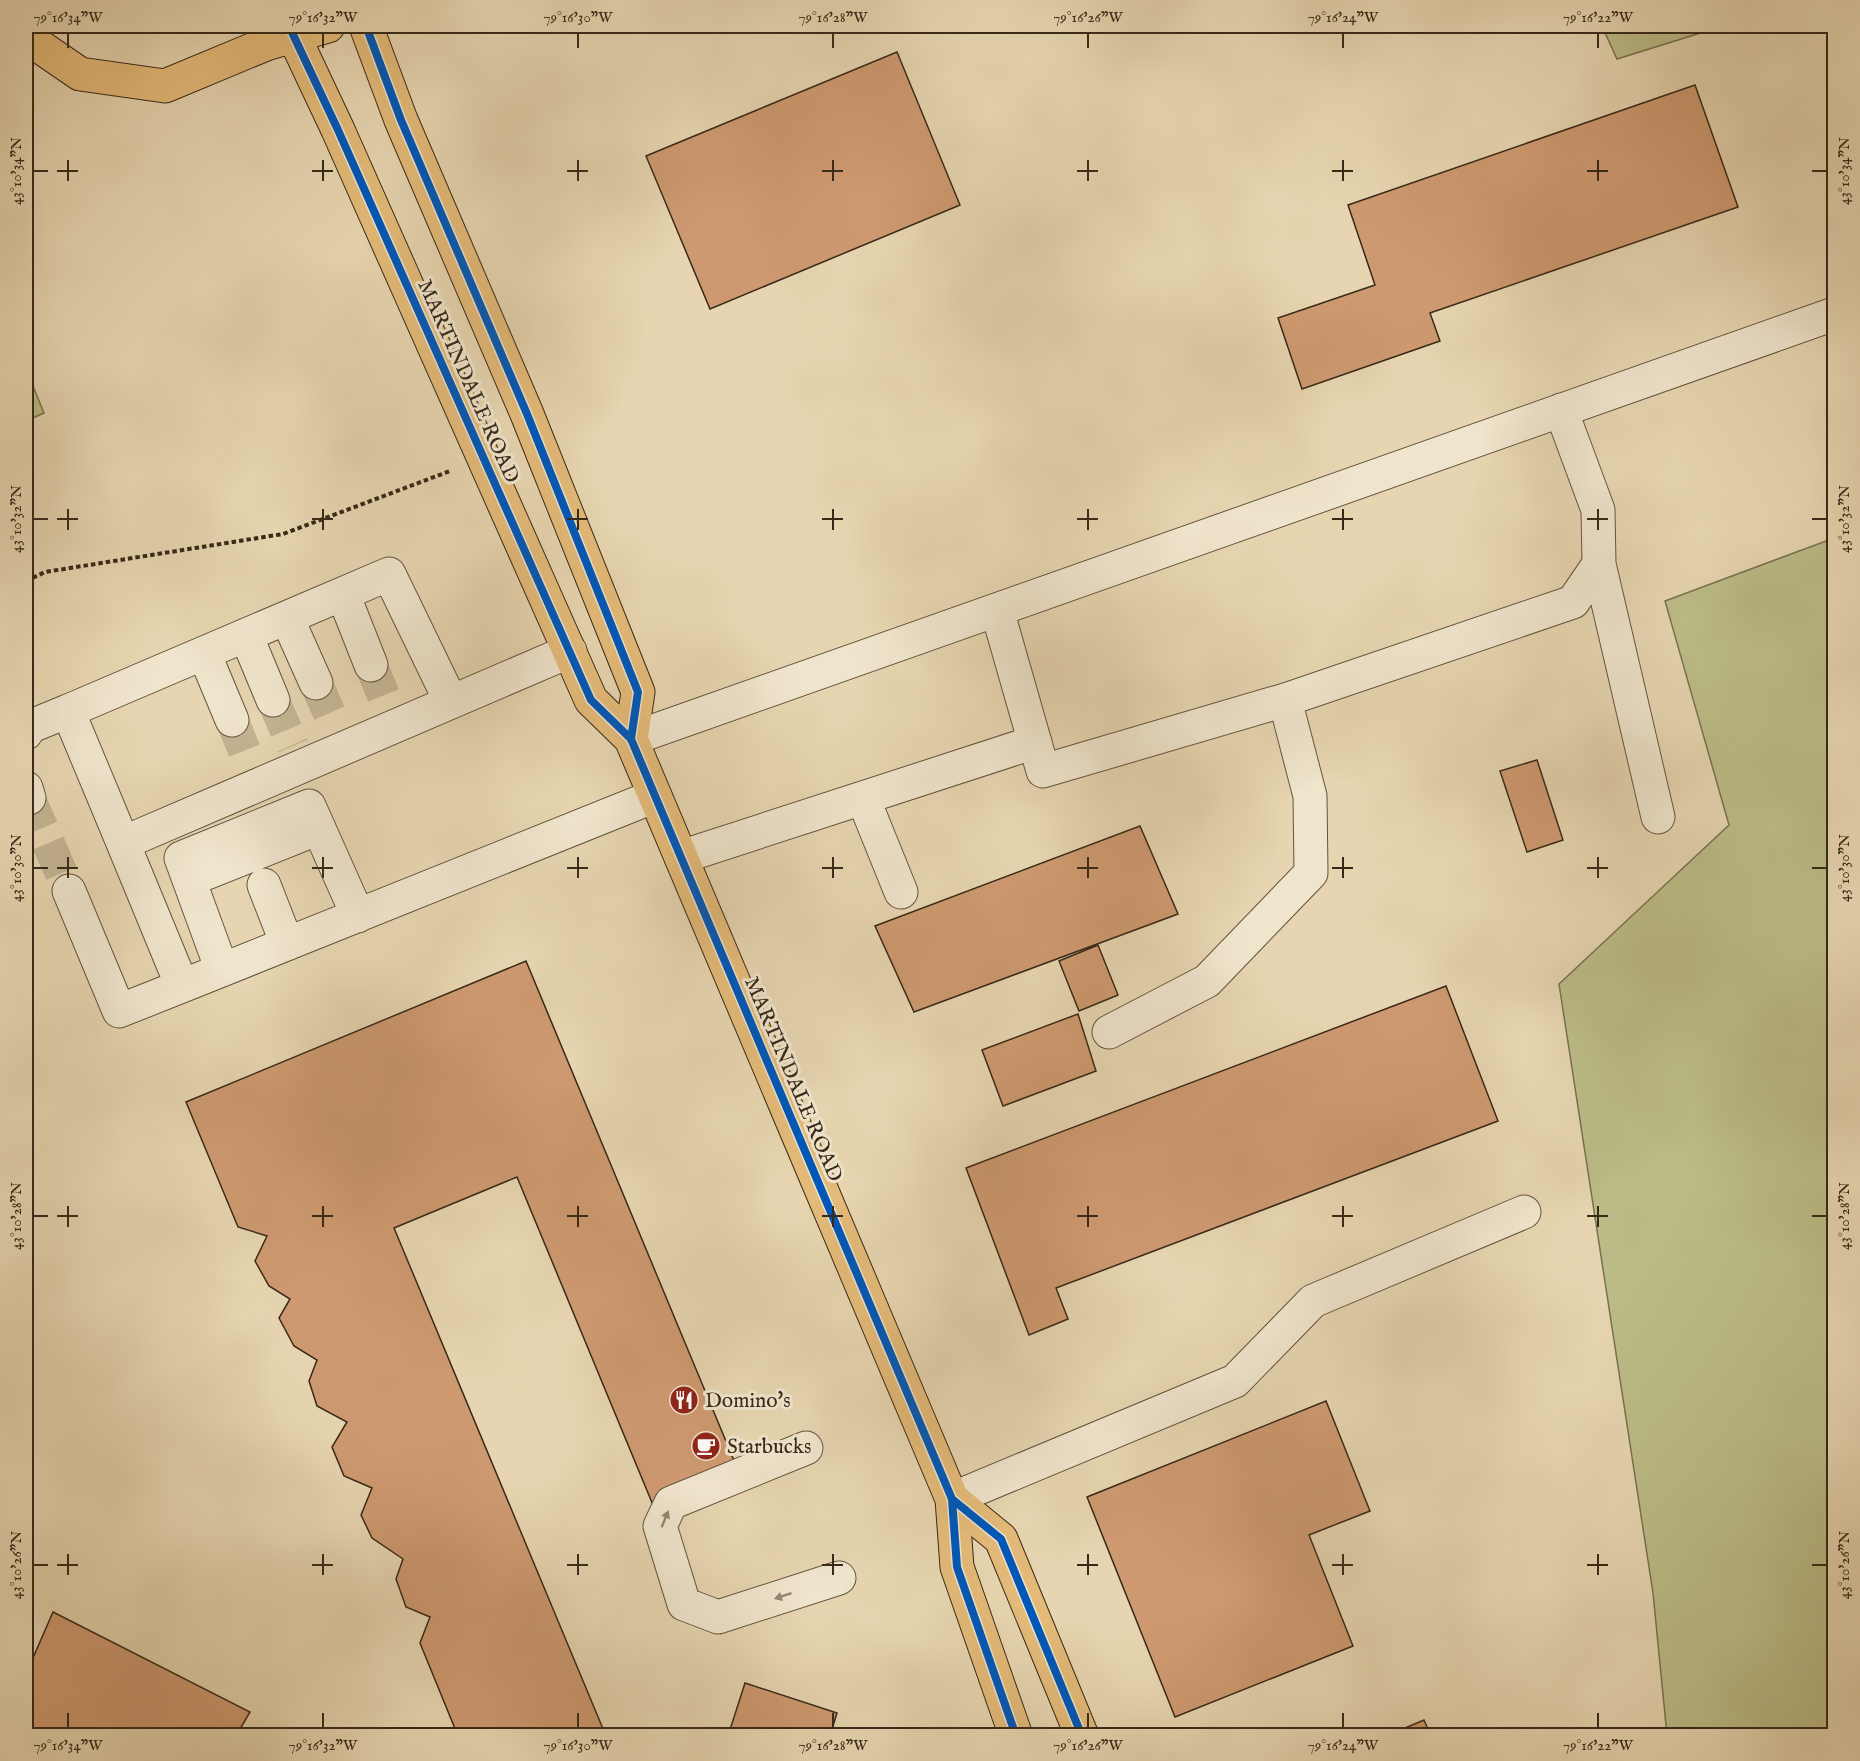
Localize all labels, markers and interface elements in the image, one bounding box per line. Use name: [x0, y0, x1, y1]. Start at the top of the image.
text: 79°16'34"W: [33, 8, 103, 27]
text: 79°16'32"W: [289, 8, 358, 27]
text: 79°16'30"W: [543, 8, 613, 27]
text: 79°16'28"W: [798, 8, 868, 27]
text: 79°16'26"W: [1053, 8, 1123, 27]
text: 79°16'24"W: [1308, 8, 1379, 27]
text: 79°16'22"W: [1563, 8, 1634, 27]
text: 43°10'34"N: [7, 137, 26, 205]
text: 43°10'34"N: [1835, 137, 1854, 205]
street label: MARTINDALE ROAD: [411, 276, 525, 488]
text: 43°10'32"N: [7, 485, 26, 553]
text: 43°10'32"N: [1835, 485, 1854, 553]
text: 43°10'30"N: [7, 834, 26, 902]
text: 43°10'30"N: [1835, 834, 1854, 902]
street label: MARTINDALE ROAD: [737, 973, 848, 1186]
text: 43°10'28"N: [7, 1182, 26, 1250]
text: 43°10'28"N: [1835, 1182, 1854, 1250]
restaurant icon: Domino's: [668, 1384, 700, 1416]
place label: Domino's: [705, 1388, 791, 1415]
cafe icon: Starbucks: [690, 1430, 722, 1462]
place label: Starbucks: [727, 1434, 811, 1461]
one-way arrow: [660, 1509, 670, 1527]
text: 43°10'26"N: [7, 1531, 26, 1599]
text: 43°10'26"N: [1835, 1531, 1854, 1599]
one-way arrow: [774, 1592, 792, 1601]
text: 79°16'34"W: [33, 1736, 103, 1755]
text: 79°16'32"W: [289, 1736, 358, 1755]
text: 79°16'30"W: [543, 1736, 613, 1755]
text: 79°16'28"W: [798, 1736, 868, 1755]
text: 79°16'26"W: [1053, 1736, 1123, 1755]
text: 79°16'24"W: [1308, 1736, 1379, 1755]
text: 79°16'22"W: [1563, 1736, 1634, 1755]

